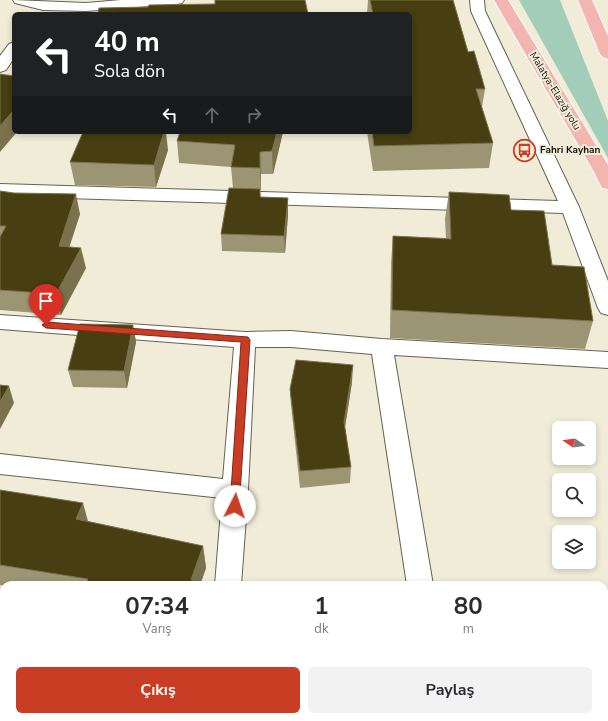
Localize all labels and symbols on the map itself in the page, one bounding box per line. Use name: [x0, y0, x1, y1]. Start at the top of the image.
street label: Malatya-Elazığ yolu: [526, 49, 584, 133]
bus stop icon: Fahri Kayhan: [512, 137, 538, 163]
place label: Fahri Kayhan: [540, 143, 601, 157]
pin: [29, 284, 63, 325]
north arrow: [552, 421, 596, 465]
position arrow: [214, 485, 256, 527]

